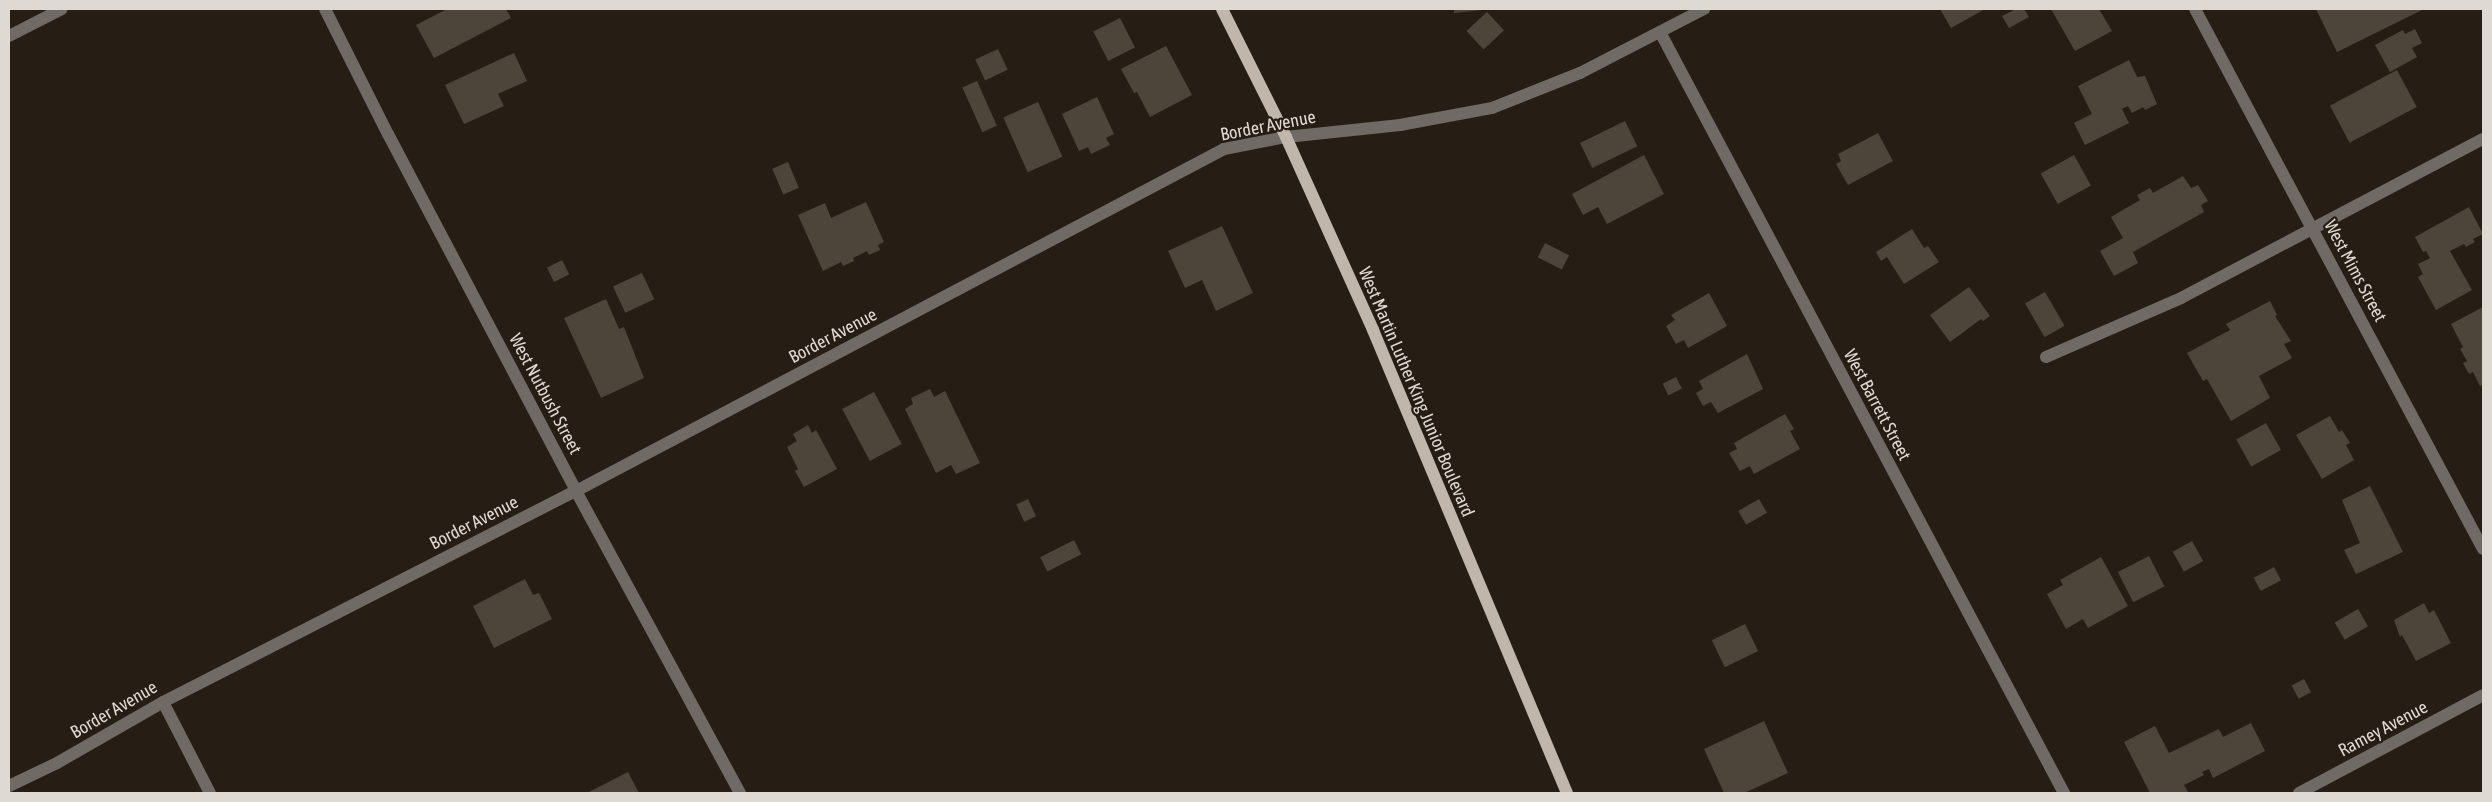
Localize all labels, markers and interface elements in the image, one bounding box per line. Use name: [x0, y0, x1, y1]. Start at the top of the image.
street label: Border Avenue: [1219, 106, 1317, 146]
street label: West Mims Street: [2319, 216, 2391, 326]
street label: West Martin Luther King Junior Boulevard: [1353, 264, 1479, 520]
street label: Border Avenue: [785, 304, 881, 368]
street label: West Nutbush Street: [504, 330, 586, 458]
street label: West Barrett Street: [1839, 346, 1915, 464]
street label: Border Avenue: [426, 491, 522, 555]
street label: Border Avenue: [67, 676, 161, 744]
street label: Ramey Avenue: [2335, 696, 2431, 762]

